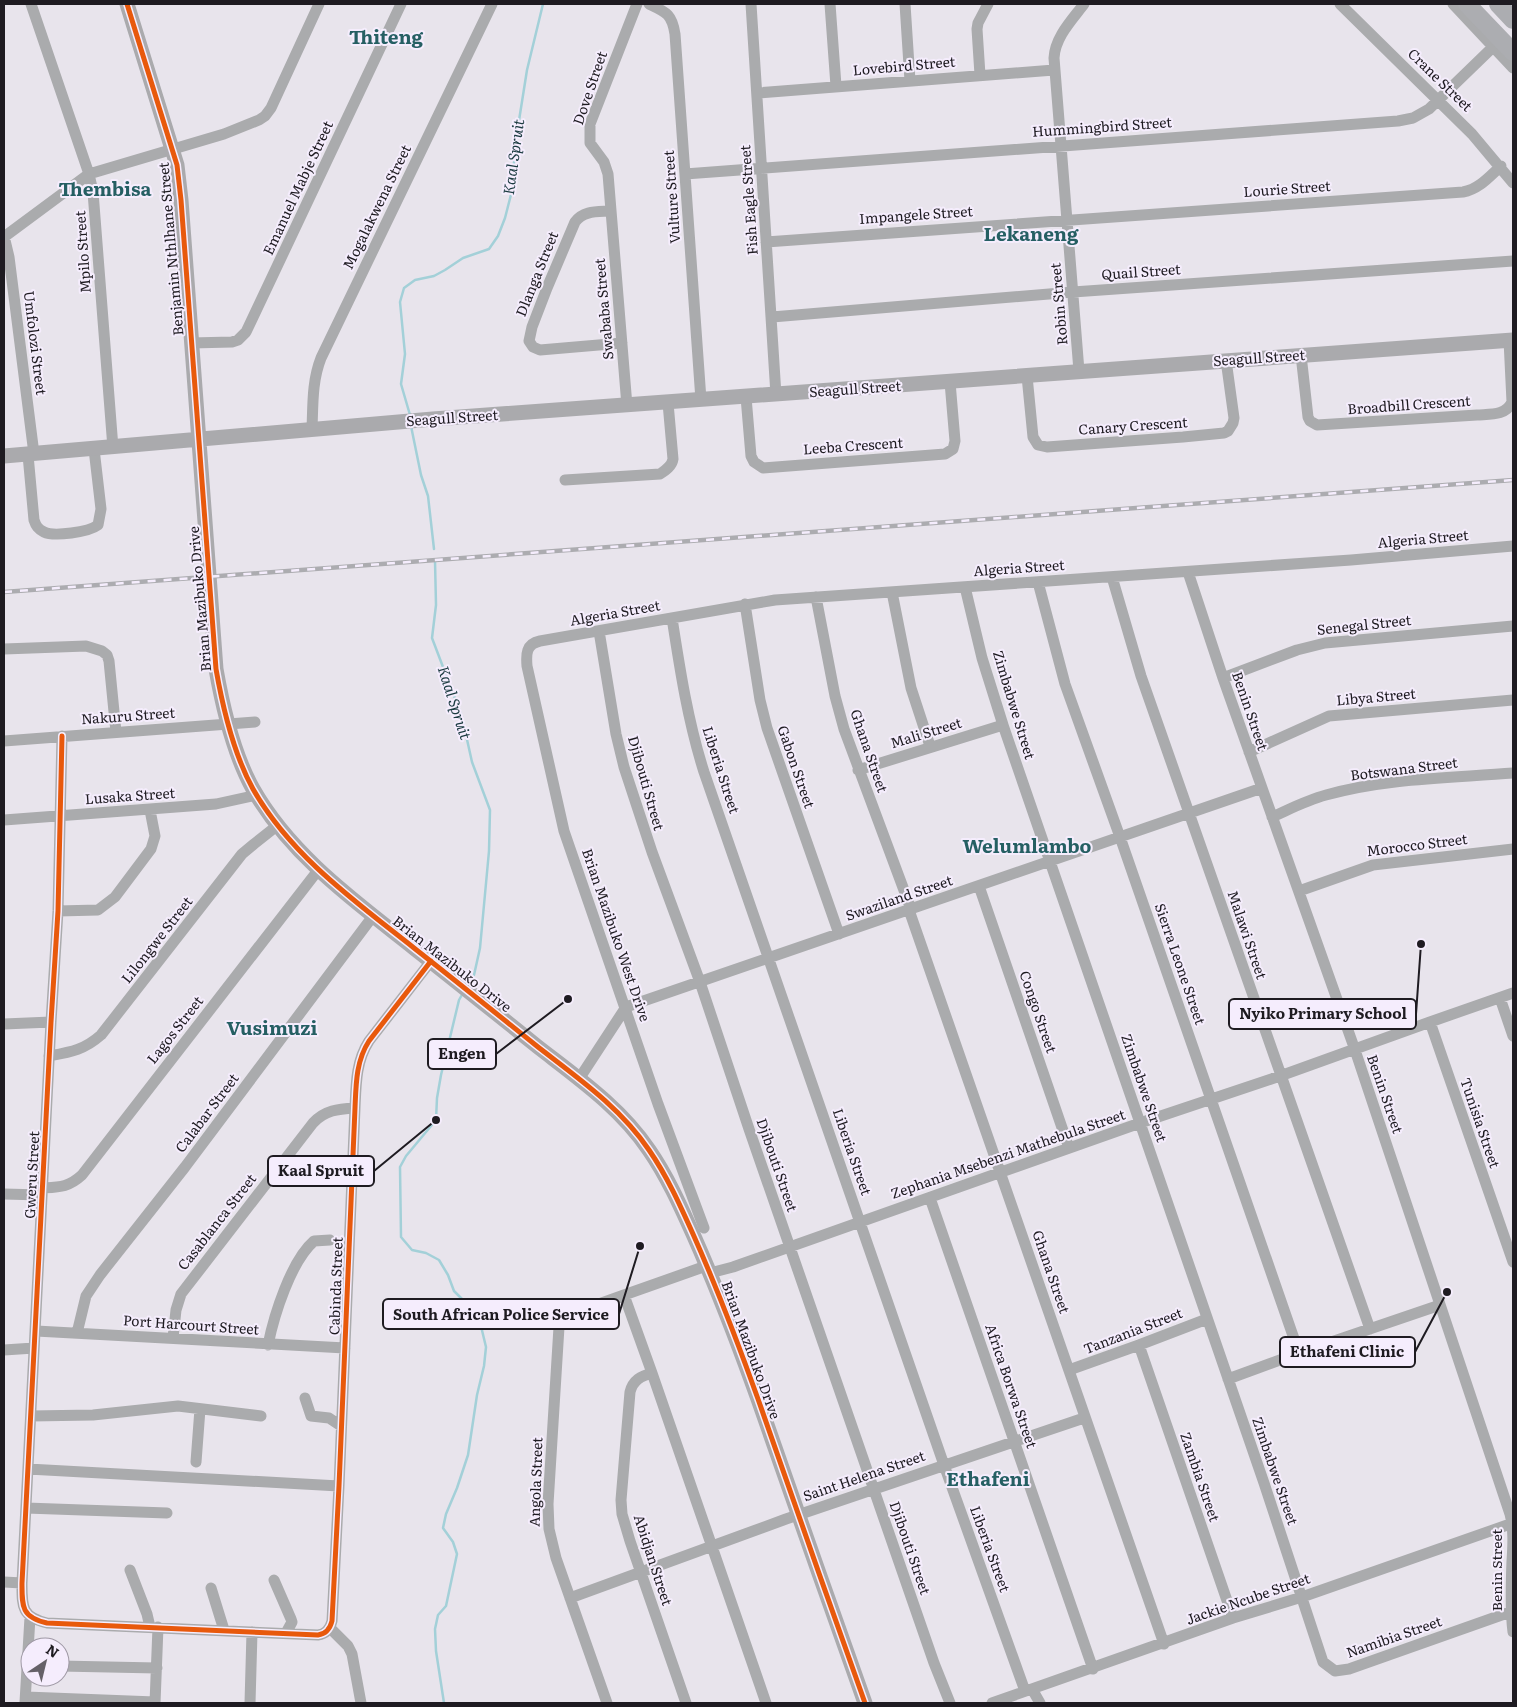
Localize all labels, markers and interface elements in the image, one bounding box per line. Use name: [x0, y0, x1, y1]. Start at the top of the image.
district label: Thiteng: [349, 22, 424, 50]
street label: Crane Street: [1404, 43, 1478, 116]
street label: Dove Street: [567, 48, 611, 127]
street label: Lovebird Street: [852, 51, 956, 79]
street label: Hummingbird Street: [1031, 111, 1173, 141]
street label: Emanuel Mabje Street: [257, 117, 337, 258]
water label: Kaal Spruit: [496, 117, 529, 196]
street label: Mogalakwena Street: [337, 141, 415, 272]
street label: Fish Eagle Street: [734, 144, 762, 256]
street label: Vulture Street: [658, 149, 684, 244]
street label: Benjamin Nthlhane Street: [152, 161, 188, 337]
district label: Thembisa: [59, 174, 152, 202]
street label: Lourie Street: [1243, 175, 1332, 201]
street label: Impangele Street: [858, 200, 974, 228]
street label: Mpilo Street: [69, 210, 95, 294]
district label: Lekaneng: [984, 219, 1079, 247]
street label: Dlanga Street: [510, 228, 562, 319]
street label: Swababa Street: [589, 257, 617, 361]
street label: Quail Street: [1101, 258, 1182, 284]
street label: Robin Street: [1044, 262, 1072, 346]
street label: Umfolozi Street: [20, 290, 52, 397]
street label: Seagull Street: [1212, 344, 1306, 370]
street label: Seagull Street: [808, 375, 902, 401]
street label: Broadbill Crescent: [1347, 390, 1472, 418]
street label: Seagull Street: [405, 404, 499, 430]
street label: Canary Crescent: [1078, 411, 1189, 439]
street label: Leeba Crescent: [802, 432, 904, 458]
street label: Algeria Street: [1377, 524, 1470, 552]
street label: Brian Mazibuko Drive: [183, 526, 215, 673]
street label: Algeria Street: [973, 554, 1066, 580]
street label: Algeria Street: [568, 594, 662, 630]
street label: Senegal Street: [1316, 609, 1412, 639]
street label: Zimbabwe Street: [989, 648, 1041, 762]
water label: Kaal Spruit: [433, 663, 478, 742]
street label: Benin Street: [1228, 668, 1274, 753]
street label: Libya Street: [1335, 683, 1417, 709]
street label: Nakuru Street: [80, 702, 176, 728]
street label: Ghana Street: [846, 706, 894, 795]
street label: Mali Street: [888, 712, 964, 752]
street label: Gabon Street: [773, 723, 821, 811]
street label: Liberia Street: [698, 724, 746, 816]
street label: Djibouti Street: [624, 733, 670, 833]
street label: Botswana Street: [1349, 751, 1459, 785]
street label: Lusaka Street: [84, 782, 176, 808]
street label: Morocco Street: [1365, 828, 1469, 860]
district label: Welumlambo: [963, 831, 1092, 859]
street label: Brian Mazibuko West Drive: [578, 846, 656, 1024]
street label: Swaziland Street: [843, 869, 955, 925]
street label: Malawi Street: [1223, 888, 1273, 982]
street label: Lilongwe Street: [116, 892, 197, 987]
street label: Sierra Leone Street: [1151, 900, 1211, 1027]
street label: Brian Mazibuko Drive: [389, 910, 516, 1016]
street label: Congo Street: [1016, 968, 1062, 1056]
street label: Lagos Street: [141, 991, 207, 1068]
callout: Nyiko Primary School: [1229, 999, 1416, 1029]
text: Nyiko Primary School: [1239, 1001, 1407, 1024]
district label: Vusimuzi: [227, 1013, 318, 1041]
street label: Zimbabwe Street: [1117, 1031, 1173, 1145]
callout: Engen: [428, 1039, 496, 1069]
text: Engen: [438, 1041, 486, 1064]
street label: Benin Street: [1363, 1051, 1409, 1136]
street label: Calabar Street: [170, 1068, 243, 1156]
street label: Tunisia Street: [1456, 1075, 1506, 1171]
street label: Zephania Msebenzi Mathebula Street: [888, 1103, 1128, 1203]
street label: Liberia Street: [829, 1106, 877, 1198]
street label: Djibouti Street: [753, 1115, 803, 1214]
street label: Gweru Street: [19, 1130, 43, 1219]
callout: Kaal Spruit: [268, 1156, 374, 1186]
text: Kaal Spruit: [278, 1158, 365, 1181]
street label: Casablanca Street: [172, 1169, 260, 1274]
street label: Ghana Street: [1028, 1227, 1076, 1316]
street label: Cabinda Street: [323, 1236, 347, 1335]
street label: Brian Mazibuko Drive: [718, 1278, 786, 1422]
callout: South African Police Service: [383, 1299, 619, 1329]
text: South African Police Service: [393, 1302, 609, 1325]
street label: Tanzania Street: [1080, 1302, 1185, 1358]
street label: Port Harcourt Street: [122, 1309, 260, 1339]
street label: Africa Borwa Street: [981, 1321, 1043, 1451]
callout: Ethafeni Clinic: [1280, 1337, 1415, 1367]
text: Ethafeni Clinic: [1290, 1339, 1404, 1362]
street label: Zimbabwe Street: [1248, 1414, 1304, 1528]
street label: Zambia Street: [1176, 1429, 1226, 1524]
street label: Angola Street: [523, 1436, 547, 1527]
street label: Saint Helena Street: [800, 1445, 928, 1505]
district label: Ethafeni: [946, 1464, 1030, 1492]
street label: Djibouti Street: [886, 1498, 936, 1597]
street label: Liberia Street: [966, 1503, 1016, 1595]
street label: Abidjan Street: [630, 1511, 678, 1608]
street label: Benin Street: [1486, 1528, 1506, 1611]
street label: Jackie Ncube Street: [1183, 1567, 1313, 1629]
street label: Namibia Street: [1343, 1610, 1444, 1662]
north arrow: [20, 1637, 70, 1687]
text: N: [42, 1639, 64, 1662]

